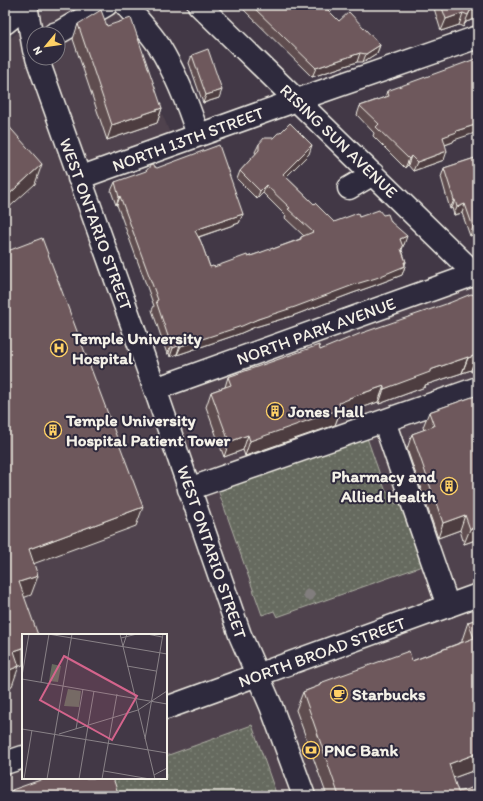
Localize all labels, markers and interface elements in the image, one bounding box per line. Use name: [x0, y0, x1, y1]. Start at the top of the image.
north arrow: [26, 26, 66, 66]
text: N: [30, 44, 45, 57]
street label: RISING SUN AVENUE: [276, 80, 402, 202]
street label: NORTH 13TH STREET: [110, 102, 267, 176]
street label: WEST ONTARIO STREET: [56, 135, 137, 313]
street label: NORTH PARK AVENUE: [234, 293, 398, 369]
place label: Temple University Hospital: [71, 328, 203, 369]
hospital icon: Temple University Hospital: [49, 338, 69, 358]
building icon: Jones Hall: [265, 401, 285, 421]
place label: Jones Hall: [287, 401, 364, 421]
place label: Temple University Hospital Patient Tower: [65, 410, 231, 451]
building icon: Temple University Hospital Patient Tower: [43, 420, 63, 440]
street label: WEST ONTARIO STREET: [173, 463, 251, 642]
place label: Pharmacy and Allied Health: [332, 466, 437, 506]
building icon: Pharmacy and Allied Health: [439, 476, 459, 496]
street label: NORTH BROAD STREET: [236, 612, 409, 692]
inset map: [22, 634, 167, 779]
cafe icon: Starbucks: [329, 684, 349, 704]
place label: Starbucks: [352, 684, 426, 704]
bank icon: PNC Bank: [301, 740, 321, 760]
place label: PNC Bank: [324, 740, 398, 760]

